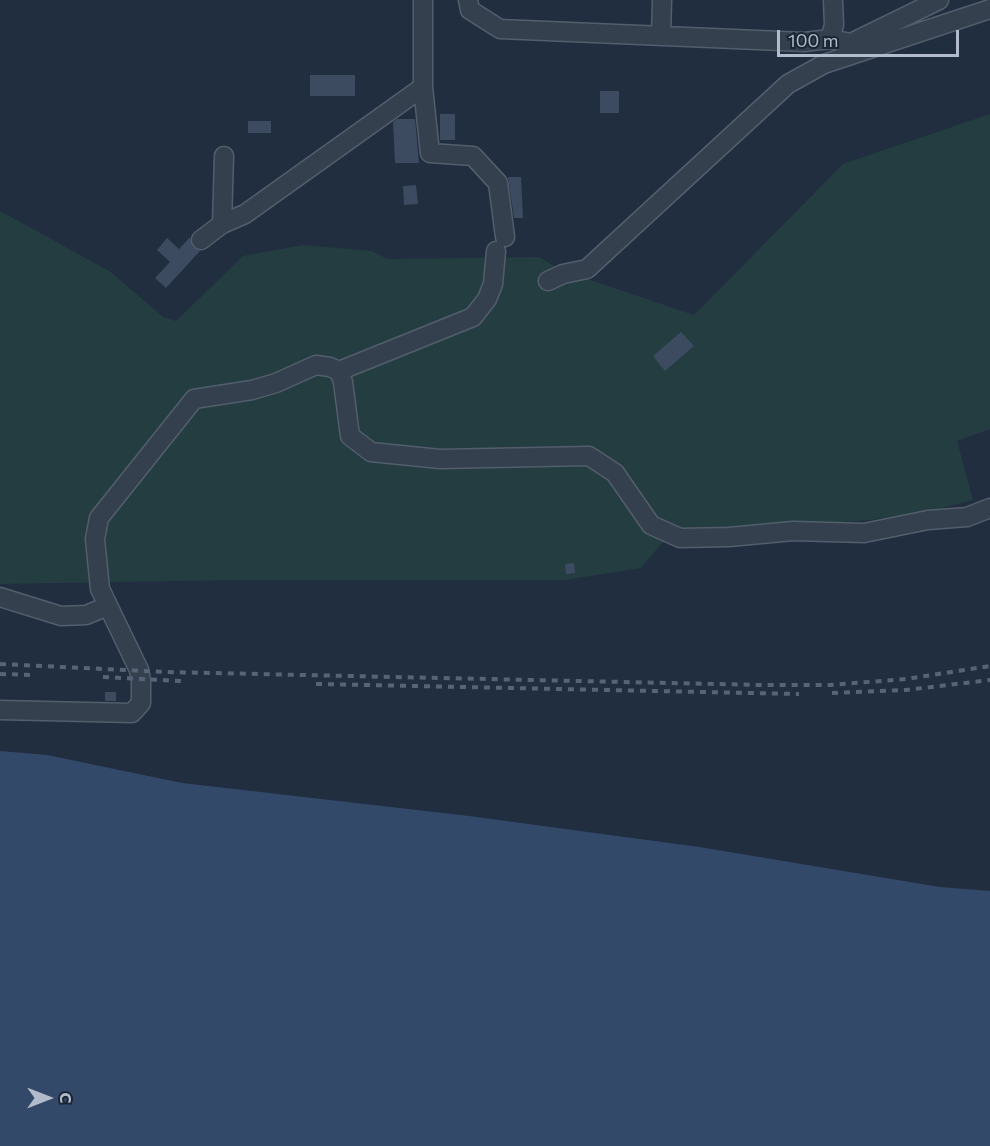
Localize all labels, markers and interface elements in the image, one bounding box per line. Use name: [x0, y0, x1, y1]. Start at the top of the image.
scale bar: [780, 18, 962, 56]
text: 100 m: [788, 29, 838, 51]
north arrow: [18, 1068, 78, 1128]
text: С: [57, 1093, 76, 1103]

